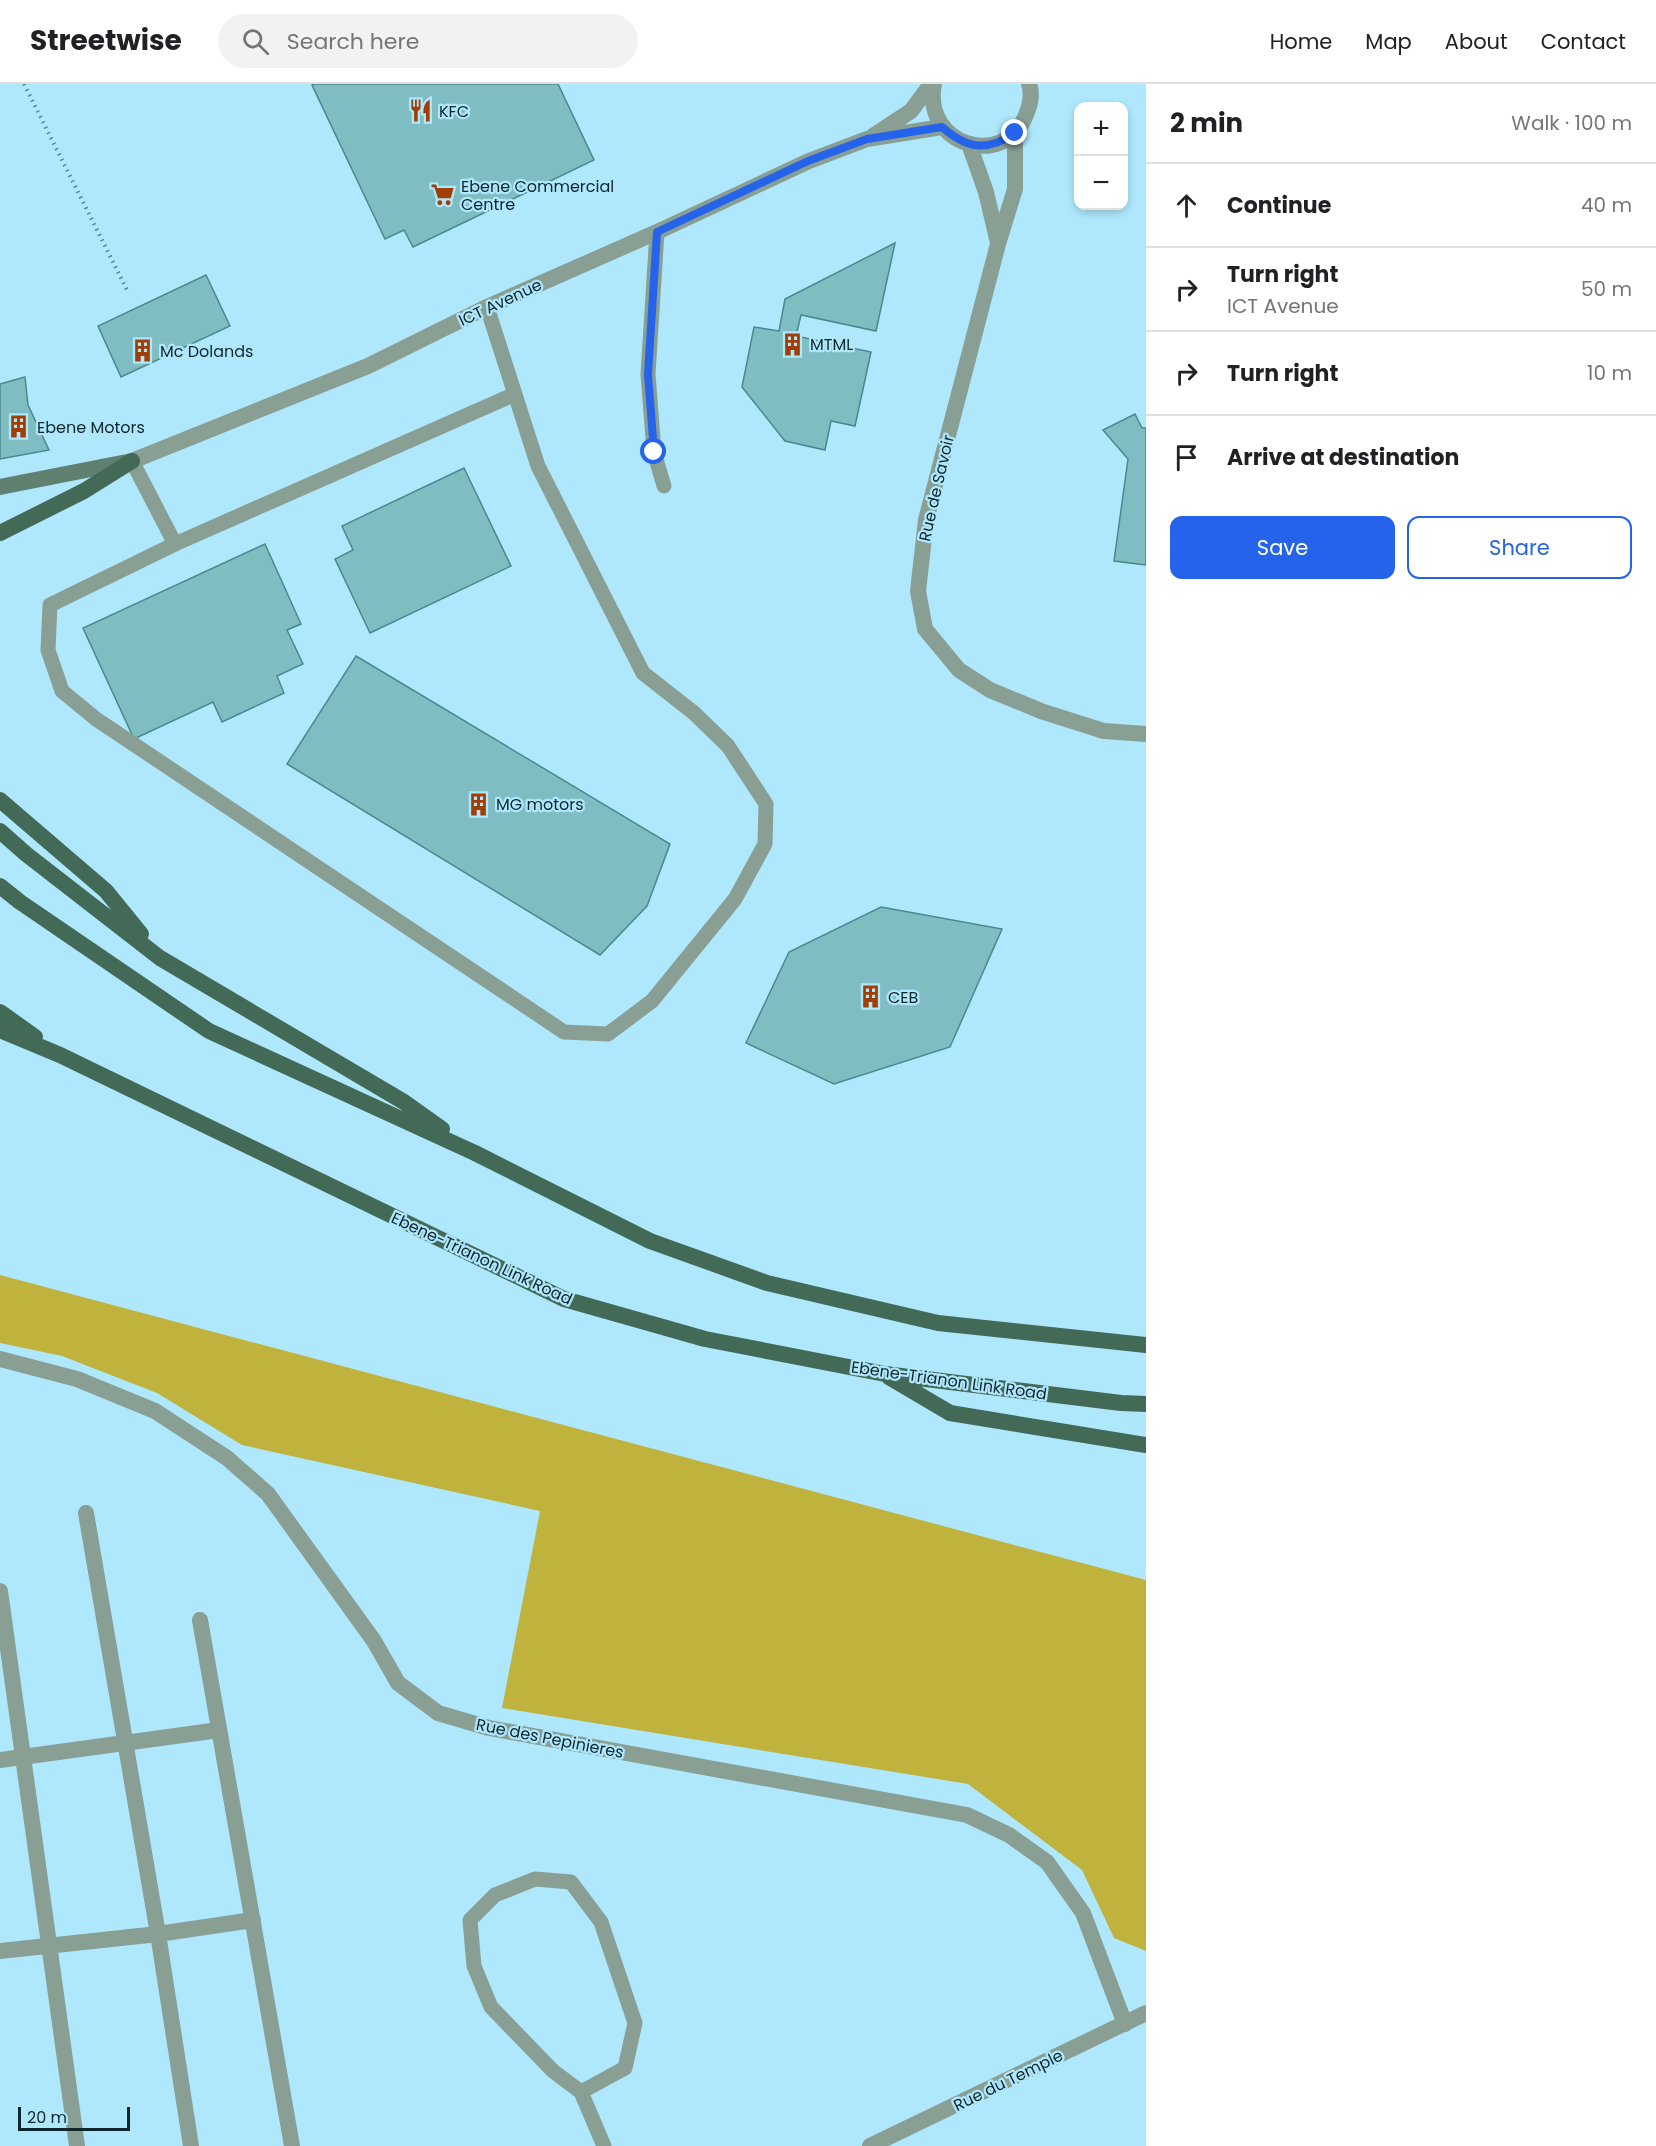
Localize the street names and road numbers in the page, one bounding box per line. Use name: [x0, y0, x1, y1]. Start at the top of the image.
street label: ICT Avenue: [455, 273, 546, 332]
street label: Rue de Savoir: [913, 433, 960, 544]
street label: Ebene-Trianon Link Road: [387, 1206, 576, 1311]
street label: Ebene-Trianon Link Road: [850, 1355, 1048, 1406]
street label: Rue des Pepinieres: [474, 1713, 626, 1764]
street label: Rue du Temple: [950, 2044, 1067, 2117]

